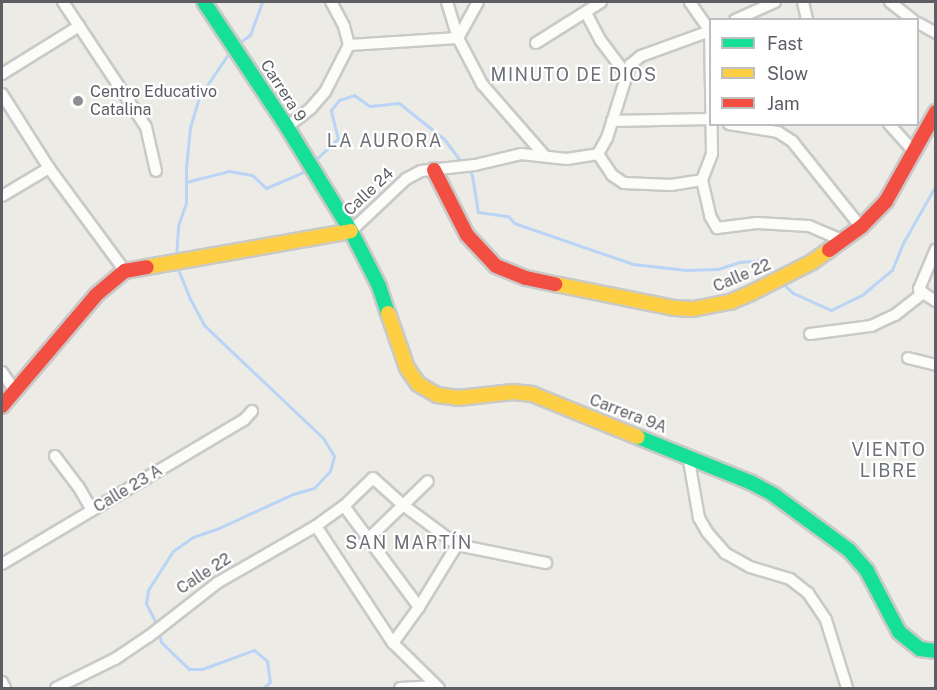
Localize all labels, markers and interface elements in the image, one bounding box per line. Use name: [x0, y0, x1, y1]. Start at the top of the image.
legend: [709, 18, 919, 126]
text: Fast: [767, 33, 803, 54]
street label: Carrera 9: [256, 56, 310, 126]
text: Slow: [767, 63, 808, 84]
district label: MINUTO DE DIOS: [490, 64, 658, 86]
place label: Centro Educativo Catalina: [90, 82, 217, 120]
text: Jam: [767, 93, 800, 114]
marker: Centro Educativo Catalina: [71, 94, 85, 108]
district label: LA AURORA: [327, 130, 443, 152]
street label: Calle 24: [340, 164, 398, 220]
street label: Calle 22: [710, 255, 774, 297]
street label: Carrera 9A: [587, 390, 669, 438]
district label: VIENTO LIBRE: [852, 440, 926, 482]
street label: Calle 23 A: [90, 461, 166, 517]
district label: SAN MARTÍN: [345, 532, 473, 554]
street label: Calle 22: [173, 549, 235, 599]

